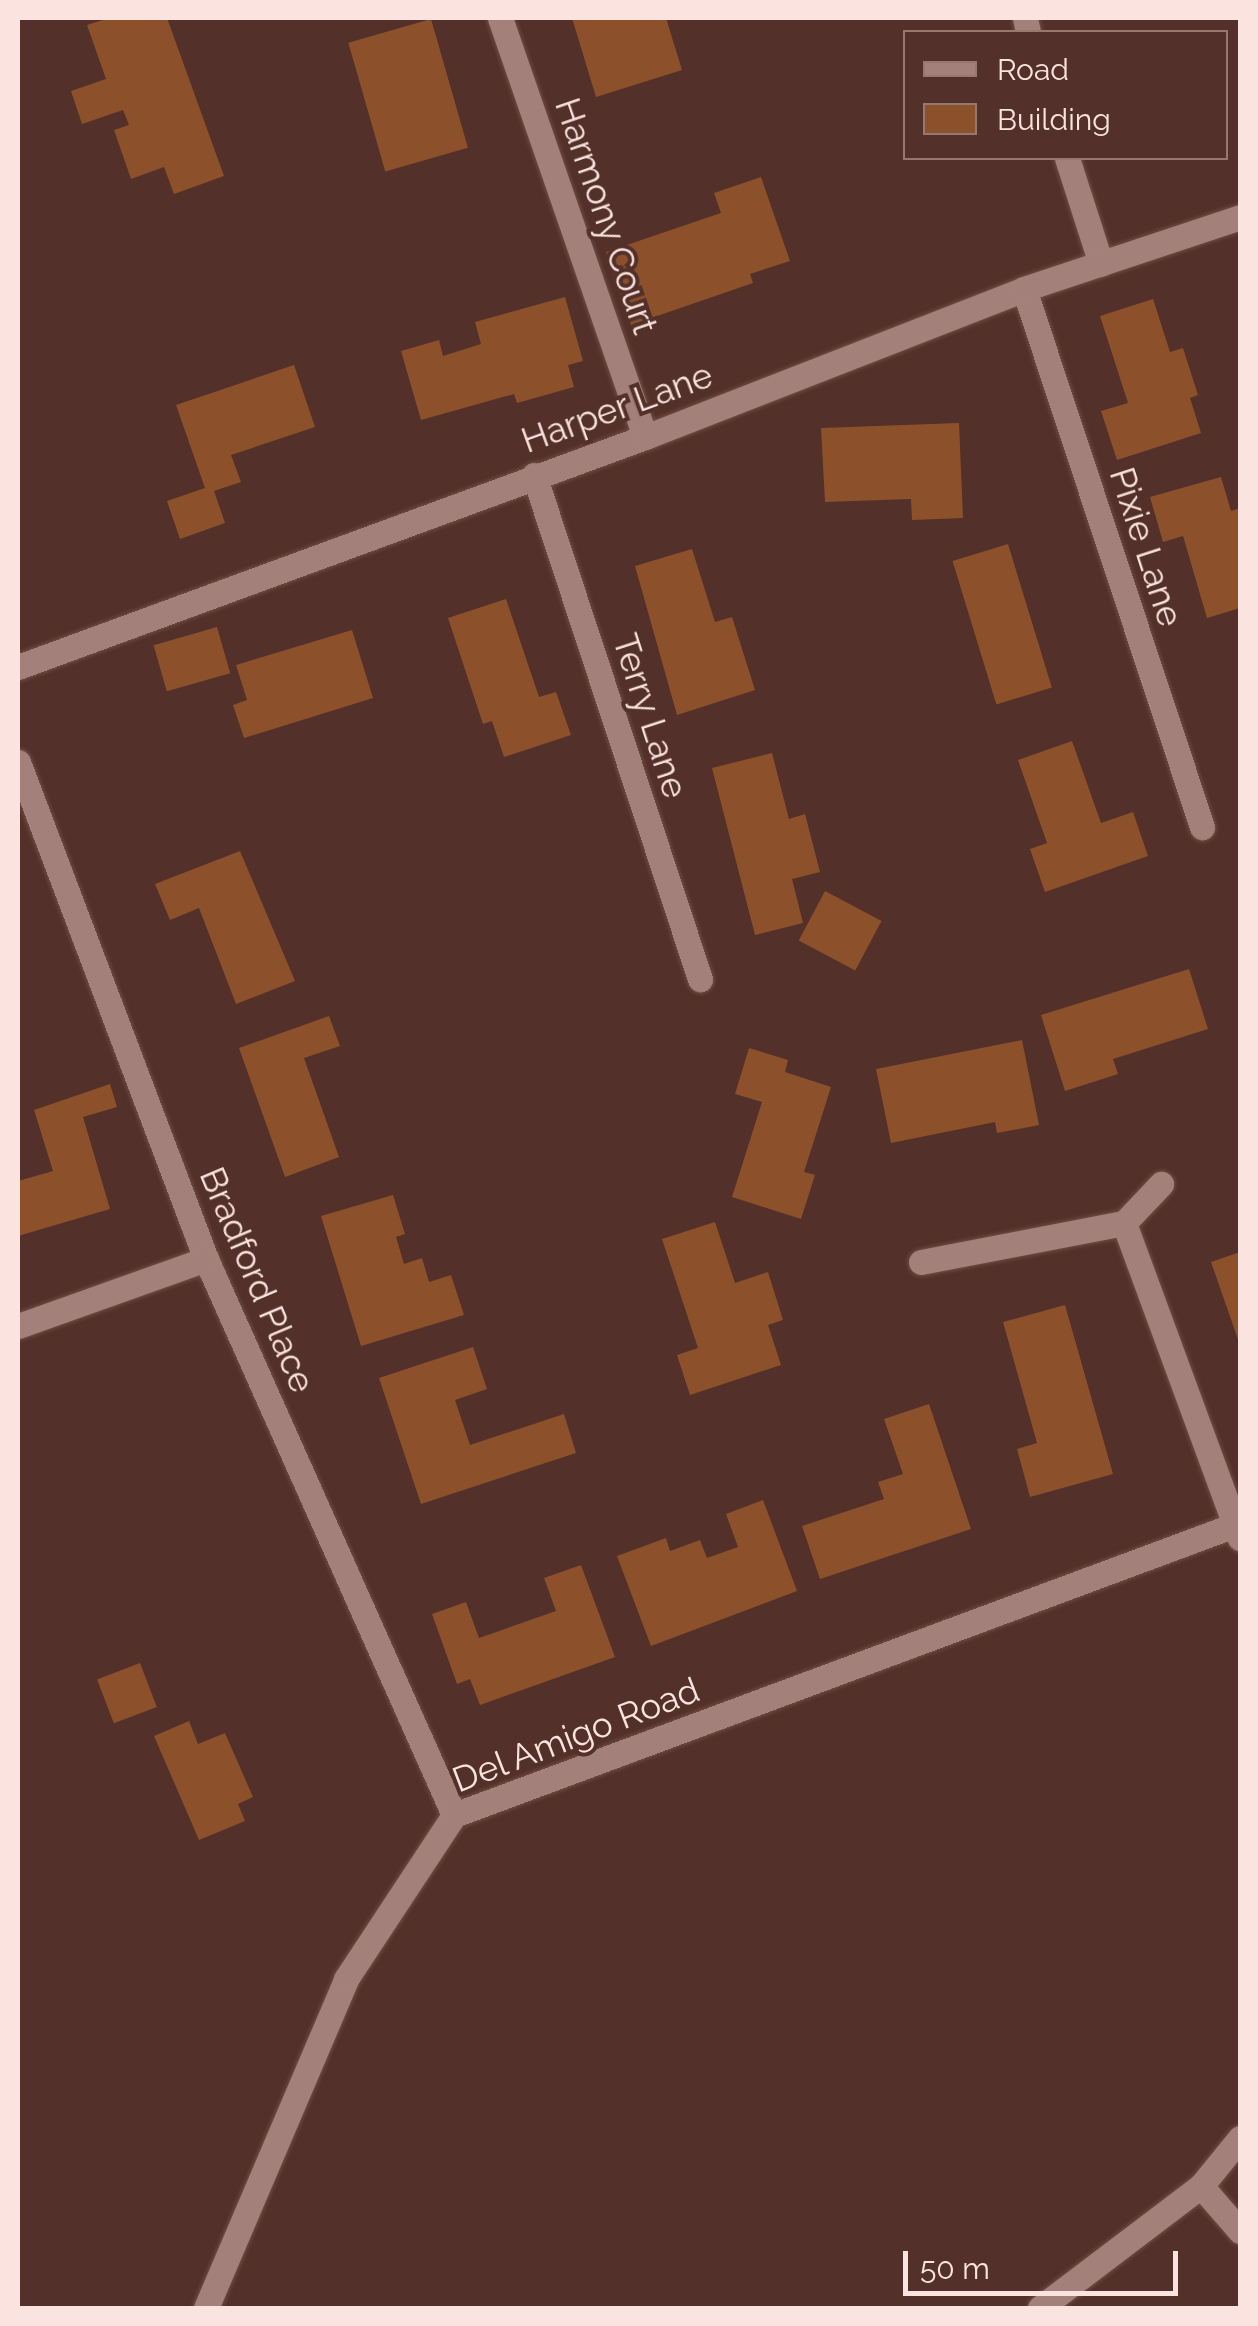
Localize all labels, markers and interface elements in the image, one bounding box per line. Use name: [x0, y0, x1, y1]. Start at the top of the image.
legend: [903, 30, 1228, 160]
text: Road: [997, 52, 1069, 87]
street label: Harmony Court: [546, 92, 666, 340]
text: Building: [997, 102, 1111, 137]
street label: Harper Lane: [515, 354, 719, 462]
street label: Pixie Lane: [1101, 462, 1191, 632]
street label: Terry Lane: [604, 628, 696, 804]
street label: Bradford Place: [191, 1161, 323, 1399]
street label: Del Amigo Road: [446, 1668, 706, 1802]
scale bar: [908, 2231, 1183, 2293]
text: 50 m: [920, 2251, 990, 2286]

